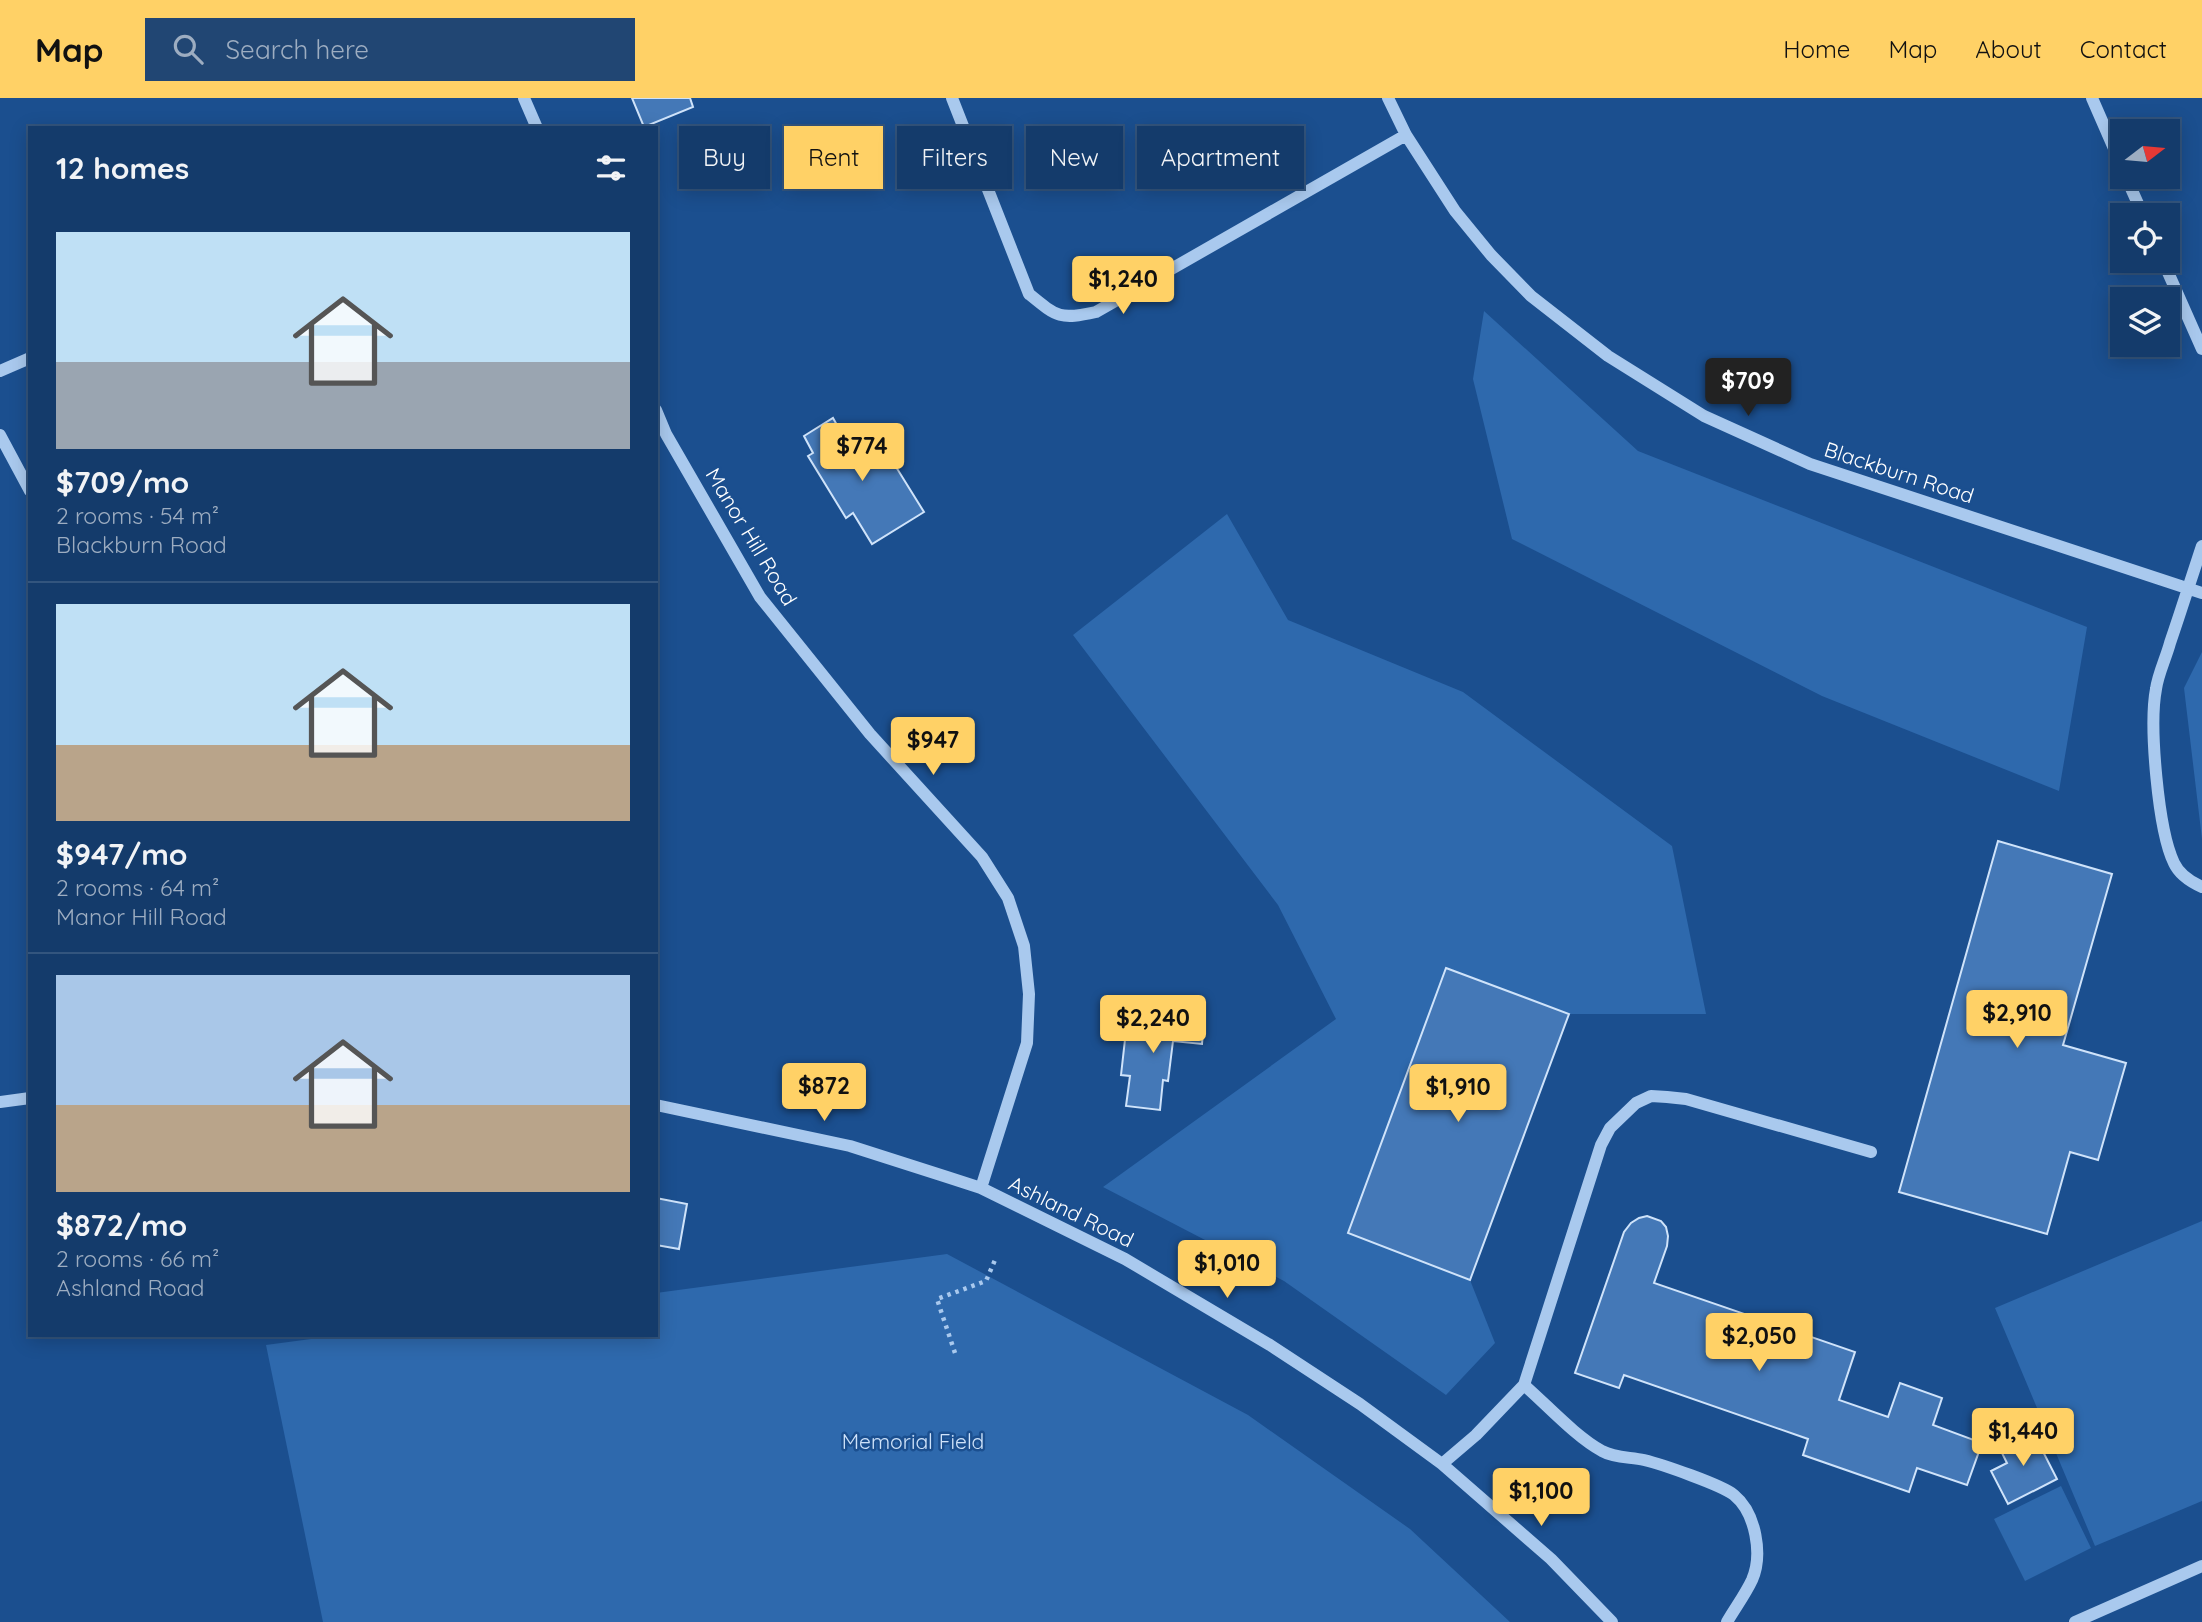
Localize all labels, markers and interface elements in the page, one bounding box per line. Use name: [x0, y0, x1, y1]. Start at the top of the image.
search box: [145, 18, 635, 81]
text: Map: [35, 29, 103, 70]
icon: search: [169, 30, 207, 68]
text: Search here: [225, 33, 369, 66]
text: Home: [1783, 34, 1850, 64]
text: Map: [1888, 34, 1937, 64]
text: About: [1975, 34, 2042, 64]
text: Contact: [2080, 34, 2167, 64]
north arrow: [2110, 119, 2180, 189]
map controls: [2110, 119, 2180, 357]
chip: Buy: [679, 126, 770, 189]
chip: Rent: [784, 126, 883, 189]
chip: Filters: [897, 126, 1012, 189]
chip: New: [1026, 126, 1123, 189]
chip: Apartment: [1137, 126, 1304, 189]
text: 12 homes: [56, 149, 189, 187]
icon: filters: [592, 149, 630, 187]
button: locate: [2110, 203, 2180, 273]
pin: $1,240: [1066, 256, 1180, 316]
text: $1,240: [1088, 264, 1158, 293]
icon: home: [280, 278, 406, 404]
button: layers: [2110, 287, 2180, 357]
pin: $709: [1707, 358, 1789, 418]
text: $709: [1721, 366, 1775, 395]
pin: $774: [821, 424, 903, 483]
text: $774: [836, 431, 888, 460]
street label: Blackburn Road: [1821, 436, 1977, 509]
text: $709/mo: [56, 463, 189, 501]
street label: Manor Hill Road: [701, 463, 803, 610]
text: 2 rooms · 54 m²: [56, 501, 219, 530]
text: Blackburn Road: [56, 530, 227, 559]
icon: home: [280, 650, 406, 776]
pin: $947: [892, 718, 974, 777]
text: $947: [907, 725, 959, 754]
text: $947/mo: [56, 835, 188, 873]
text: 2 rooms · 64 m²: [56, 873, 219, 902]
text: Manor Hill Road: [56, 902, 227, 931]
pin: $2,910: [1960, 990, 2074, 1050]
pin: $2,240: [1096, 996, 1210, 1055]
text: $2,910: [1982, 998, 2052, 1027]
text: $2,240: [1116, 1003, 1190, 1032]
icon: home: [280, 1021, 406, 1147]
pin: $872: [783, 1063, 865, 1123]
pin: $1,910: [1401, 1065, 1515, 1124]
text: $872: [798, 1071, 850, 1100]
text: $1,910: [1425, 1072, 1491, 1101]
street label: Ashland Road: [1005, 1170, 1138, 1253]
text: $872/mo: [56, 1206, 187, 1244]
pin: $1,010: [1170, 1240, 1284, 1300]
text: 2 rooms · 66 m²: [56, 1244, 219, 1273]
text: $1,010: [1194, 1248, 1260, 1277]
text: Ashland Road: [56, 1273, 205, 1302]
pin: $2,050: [1702, 1314, 1816, 1373]
text: $2,050: [1722, 1321, 1796, 1350]
pin: $1,440: [1966, 1408, 2080, 1468]
text: $1,440: [1988, 1416, 2058, 1445]
park label: Memorial Field: [842, 1428, 984, 1454]
pin: $1,100: [1484, 1468, 1598, 1528]
text: $1,100: [1509, 1476, 1573, 1505]

